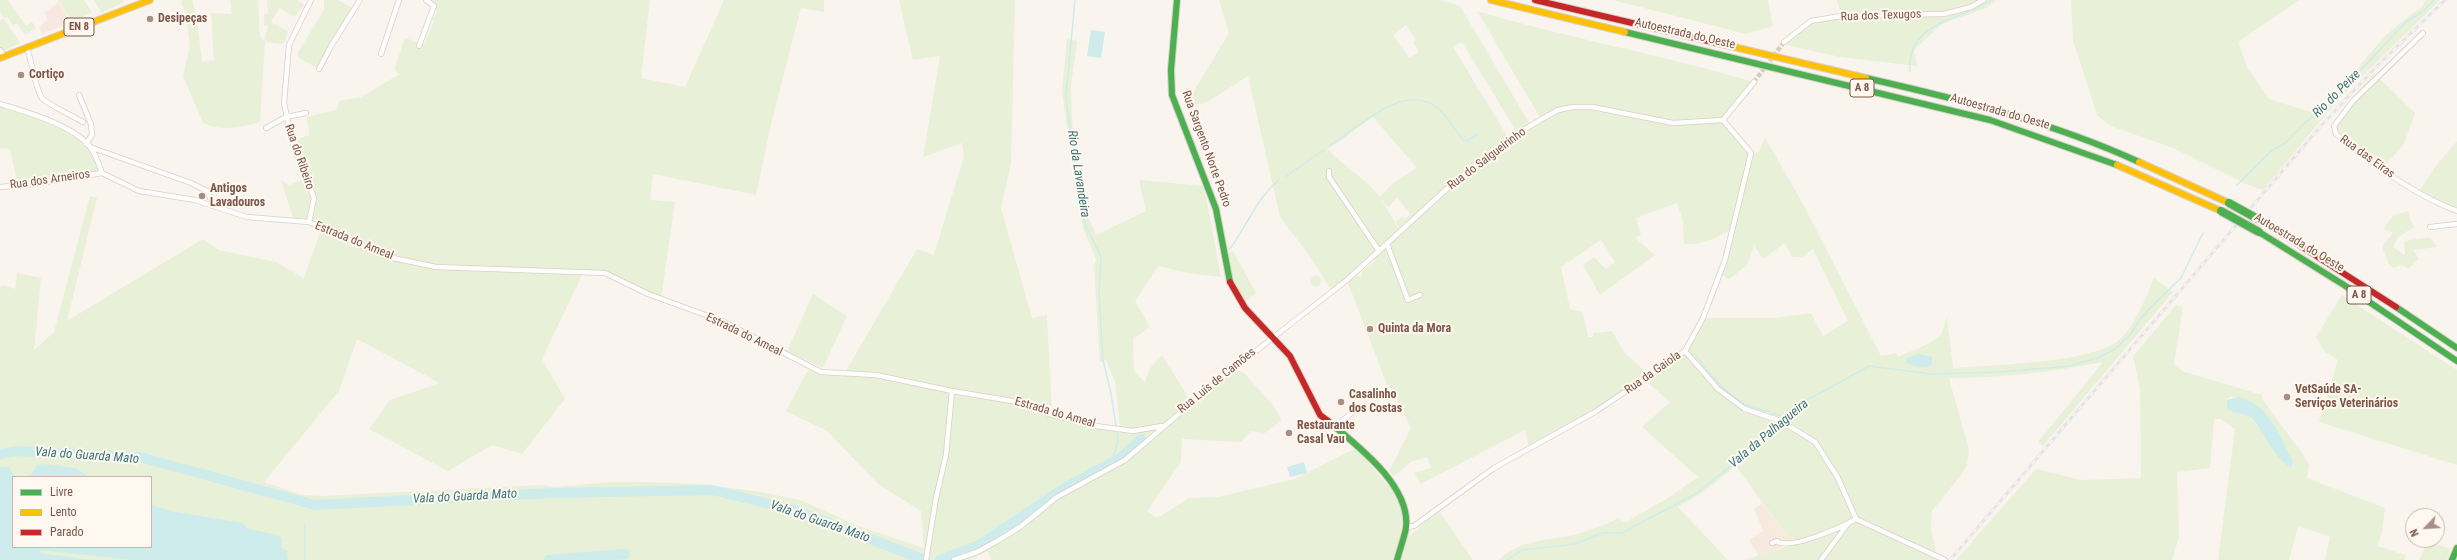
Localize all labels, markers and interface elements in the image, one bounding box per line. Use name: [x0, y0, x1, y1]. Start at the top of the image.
street label: Rua dos Texugos: [1840, 7, 1922, 25]
place label: Desipeças: [158, 12, 207, 26]
marker: Desipeças: [145, 14, 155, 24]
street label: Autoestrada do Oeste: [1633, 15, 1737, 53]
road number: EN 8: [64, 18, 94, 36]
water label: Rio do Peixe: [2310, 67, 2364, 121]
place label: Cortiço: [29, 68, 64, 82]
marker: Cortiço: [16, 70, 26, 80]
road number: A 8: [1850, 79, 1874, 97]
street label: Rua Sargento Norte Pedro: [1178, 89, 1234, 209]
street label: Autoestrada do Oeste: [1949, 91, 2051, 133]
street label: Rua do Ribeiro: [281, 122, 317, 192]
street label: Rua do Salgueirinho: [1445, 125, 1529, 193]
water label: Rio da Lavandeira: [1063, 129, 1093, 219]
street label: Rua das Eiras: [2337, 132, 2397, 182]
street label: Rua dos Arneiros: [9, 167, 91, 193]
place label: Antigos Lavadouros: [210, 182, 265, 210]
marker: Antigos Lavadouros: [197, 191, 207, 201]
street label: Autoestrada do Oeste: [2251, 210, 2347, 276]
street label: Estrada do Ameal: [313, 219, 395, 263]
road number: A 8: [2347, 286, 2371, 304]
street label: Estrada do Ameal: [703, 310, 785, 360]
place label: Quinta da Mora: [1378, 322, 1451, 336]
marker: Quinta da Mora: [1365, 324, 1375, 334]
street label: Rua Luís de Camões: [1175, 345, 1259, 417]
street label: Rua da Gaiola: [1622, 348, 1684, 398]
place label: VetSaúde SA- Serviços Veterinários: [2295, 383, 2398, 411]
place label: Casalinho dos Costas: [1349, 388, 1402, 416]
marker: VetSaúde SA- Serviços Veterinários: [2282, 392, 2292, 402]
street label: Estrada do Ameal: [1013, 395, 1097, 431]
water label: Vala da Palhagueira: [1726, 396, 1812, 472]
marker: Casalinho dos Costas: [1336, 397, 1346, 407]
place label: Restaurante Casal Vau: [1297, 419, 1355, 447]
marker: Restaurante Casal Vau: [1284, 428, 1294, 438]
water label: Vala do Guarda Mato: [34, 445, 140, 467]
legend: [12, 476, 152, 548]
text: Livre: [50, 485, 73, 499]
water label: Vala do Guarda Mato: [412, 486, 518, 508]
water label: Vala do Guarda Mato: [768, 498, 872, 546]
text: Lento: [50, 505, 77, 519]
north arrow: [2405, 508, 2445, 548]
text: Parado: [50, 525, 83, 539]
text: N: [2407, 527, 2422, 539]

